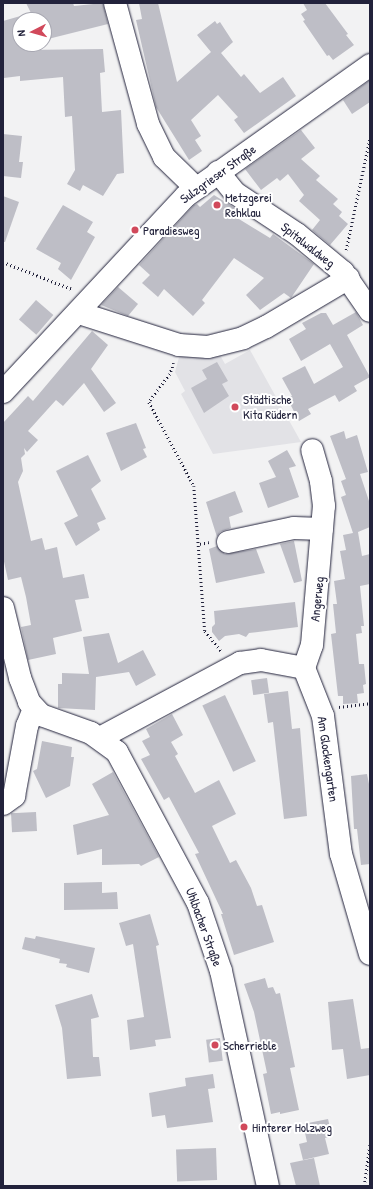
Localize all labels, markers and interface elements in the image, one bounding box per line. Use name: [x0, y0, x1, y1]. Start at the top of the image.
north arrow: [12, 12, 52, 52]
text: N: [14, 30, 28, 37]
street label: Sulzgrieser Straße: [177, 141, 259, 207]
place label: Metzgerei Rehklau: [225, 190, 272, 221]
marker: Metzgerei Rehklau: [212, 200, 222, 210]
street label: Spitalwaldweg: [278, 219, 338, 271]
place label: Paradiesweg: [143, 222, 200, 238]
marker: Paradiesweg: [130, 225, 140, 235]
place label: Städtische Kita Rüdern: [243, 392, 297, 423]
marker: Städtische Kita Rüdern: [230, 402, 240, 412]
street label: Angerweg: [307, 576, 327, 622]
street label: Am Glockengarten: [314, 715, 342, 803]
street label: Uhlbacher Straße: [183, 885, 225, 969]
place label: Scherrieble: [223, 1037, 277, 1053]
marker: Scherrieble: [210, 1040, 220, 1050]
place label: Hinterer Holzweg: [252, 1119, 332, 1135]
marker: Hinterer Holzweg: [239, 1122, 249, 1132]

